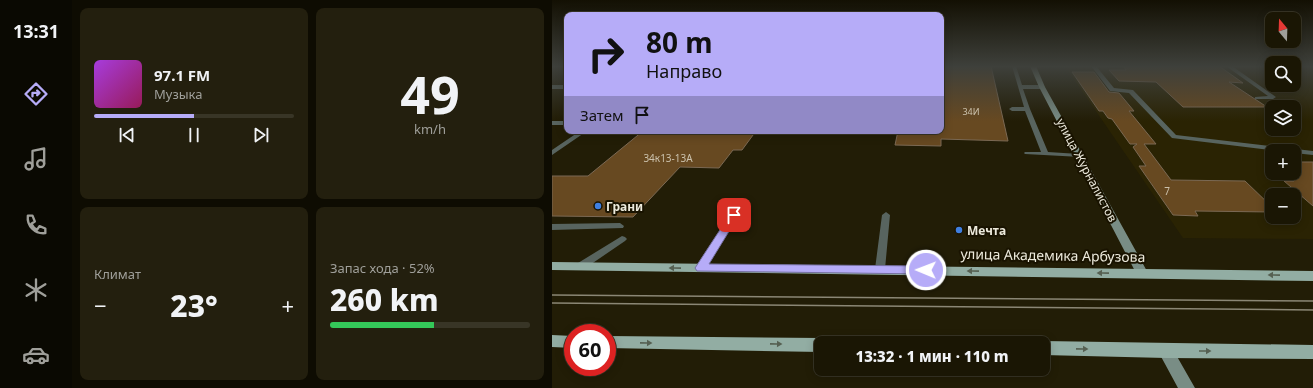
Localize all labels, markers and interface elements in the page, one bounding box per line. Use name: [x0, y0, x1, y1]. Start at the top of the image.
north arrow: [1265, 12, 1301, 48]
map controls: [1265, 12, 1301, 224]
text: 13:31: [13, 19, 59, 43]
text: 80 m: [646, 23, 713, 61]
icon: right: [580, 28, 632, 80]
button: search: [1265, 56, 1301, 92]
text: 49: [400, 58, 460, 129]
text: Направо: [646, 59, 722, 83]
text: 97.1 FM: [154, 65, 210, 85]
icon: directions: [22, 80, 50, 108]
text: Музыка: [154, 85, 203, 103]
button: layers: [1265, 100, 1301, 136]
icon: arrive: [631, 104, 653, 126]
text: Затем: [580, 105, 623, 125]
house number: 34И: [962, 105, 980, 118]
street label: улица Журналистов: [1052, 115, 1122, 225]
text: km/h: [414, 120, 446, 138]
icon: previous: [116, 124, 138, 146]
icon: pause: [183, 124, 205, 146]
icon: next: [250, 124, 272, 146]
button: +: [1265, 144, 1301, 180]
icon: music: [22, 145, 50, 173]
house number: 34к13-13А: [643, 151, 693, 165]
house number: 7: [1164, 184, 1170, 198]
button: −: [1265, 188, 1301, 224]
place label: Грани: [606, 198, 643, 215]
pin: [717, 198, 751, 232]
marker: Грани: [593, 201, 603, 211]
icon: arrive: [723, 204, 745, 226]
icon: phone: [22, 211, 50, 239]
place label: Мечта: [967, 222, 1006, 239]
marker: Мечта: [954, 225, 964, 235]
street label: улица Академика Арбузова: [960, 244, 1146, 266]
position arrow: [905, 249, 947, 291]
text: Запас хода · 52%: [330, 259, 435, 277]
text: Климат: [94, 265, 141, 283]
one-way arrow: [668, 265, 681, 271]
one-way arrow: [966, 268, 979, 274]
one-way arrow: [1096, 270, 1109, 276]
one-way arrow: [1267, 272, 1280, 278]
icon: climate: [22, 276, 50, 304]
text: 260 km: [330, 279, 439, 320]
text: 23°: [170, 285, 218, 326]
text: −: [94, 290, 107, 320]
text: +: [281, 290, 294, 320]
speed limit sign: 60: [564, 324, 616, 376]
one-way arrow: [640, 339, 652, 346]
icon: car: [22, 341, 50, 369]
one-way arrow: [770, 341, 783, 347]
one-way arrow: [1076, 345, 1088, 352]
text: 13:32 · 1 мин · 110 m: [855, 346, 1009, 366]
one-way arrow: [1199, 348, 1212, 354]

